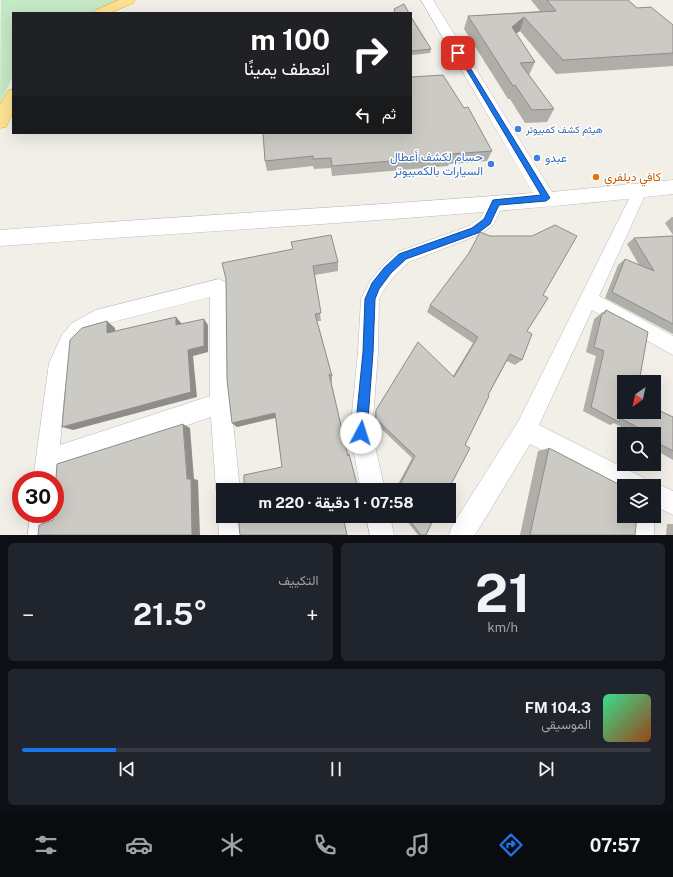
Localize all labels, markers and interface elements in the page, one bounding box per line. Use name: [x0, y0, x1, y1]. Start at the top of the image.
text: 100 m: [251, 23, 330, 56]
icon: right: [344, 28, 396, 80]
pin: [441, 36, 475, 70]
icon: arrive: [447, 42, 469, 64]
text: انعطف يمينًا: [244, 58, 330, 79]
icon: left: [352, 104, 374, 126]
text: ثم: [382, 105, 396, 122]
place label: هيثم كشف كمبيوتر: [525, 123, 603, 136]
marker: هيثم كشف كمبيوتر: [513, 124, 523, 134]
place label: حسام لكشف أعطال السيارات بالكمبيوتر: [390, 150, 483, 179]
place label: عبدو: [545, 151, 567, 166]
marker: عبدو: [532, 153, 542, 163]
marker: حسام لكشف أعطال السيارات بالكمبيوتر: [486, 159, 496, 169]
place label: كافي ديلفري: [604, 170, 661, 187]
marker: كافي ديلفري: [591, 172, 601, 182]
north arrow: [617, 375, 661, 419]
map controls: [617, 375, 661, 523]
position arrow: [340, 412, 382, 454]
button: search: [617, 427, 661, 471]
speed limit sign: 30: [12, 471, 64, 523]
button: layers: [617, 479, 661, 523]
text: 07:58 · 1 دقيقة · 220 m: [259, 494, 413, 511]
text: 21: [475, 563, 530, 624]
text: التكييف: [278, 573, 319, 588]
text: 21.5°: [133, 596, 207, 632]
text: −: [22, 602, 34, 628]
text: +: [306, 602, 318, 628]
text: km/h: [487, 620, 518, 635]
text: 104.3 FM: [525, 699, 591, 716]
text: الموسيقى: [541, 717, 591, 732]
icon: previous: [116, 758, 138, 780]
icon: pause: [325, 758, 347, 780]
icon: next: [535, 758, 557, 780]
icon: filters: [32, 831, 60, 859]
icon: car: [125, 831, 153, 859]
icon: climate: [218, 831, 246, 859]
icon: phone: [311, 831, 339, 859]
icon: music: [404, 831, 432, 859]
icon: directions: [497, 831, 525, 859]
text: 07:57: [590, 835, 641, 856]

